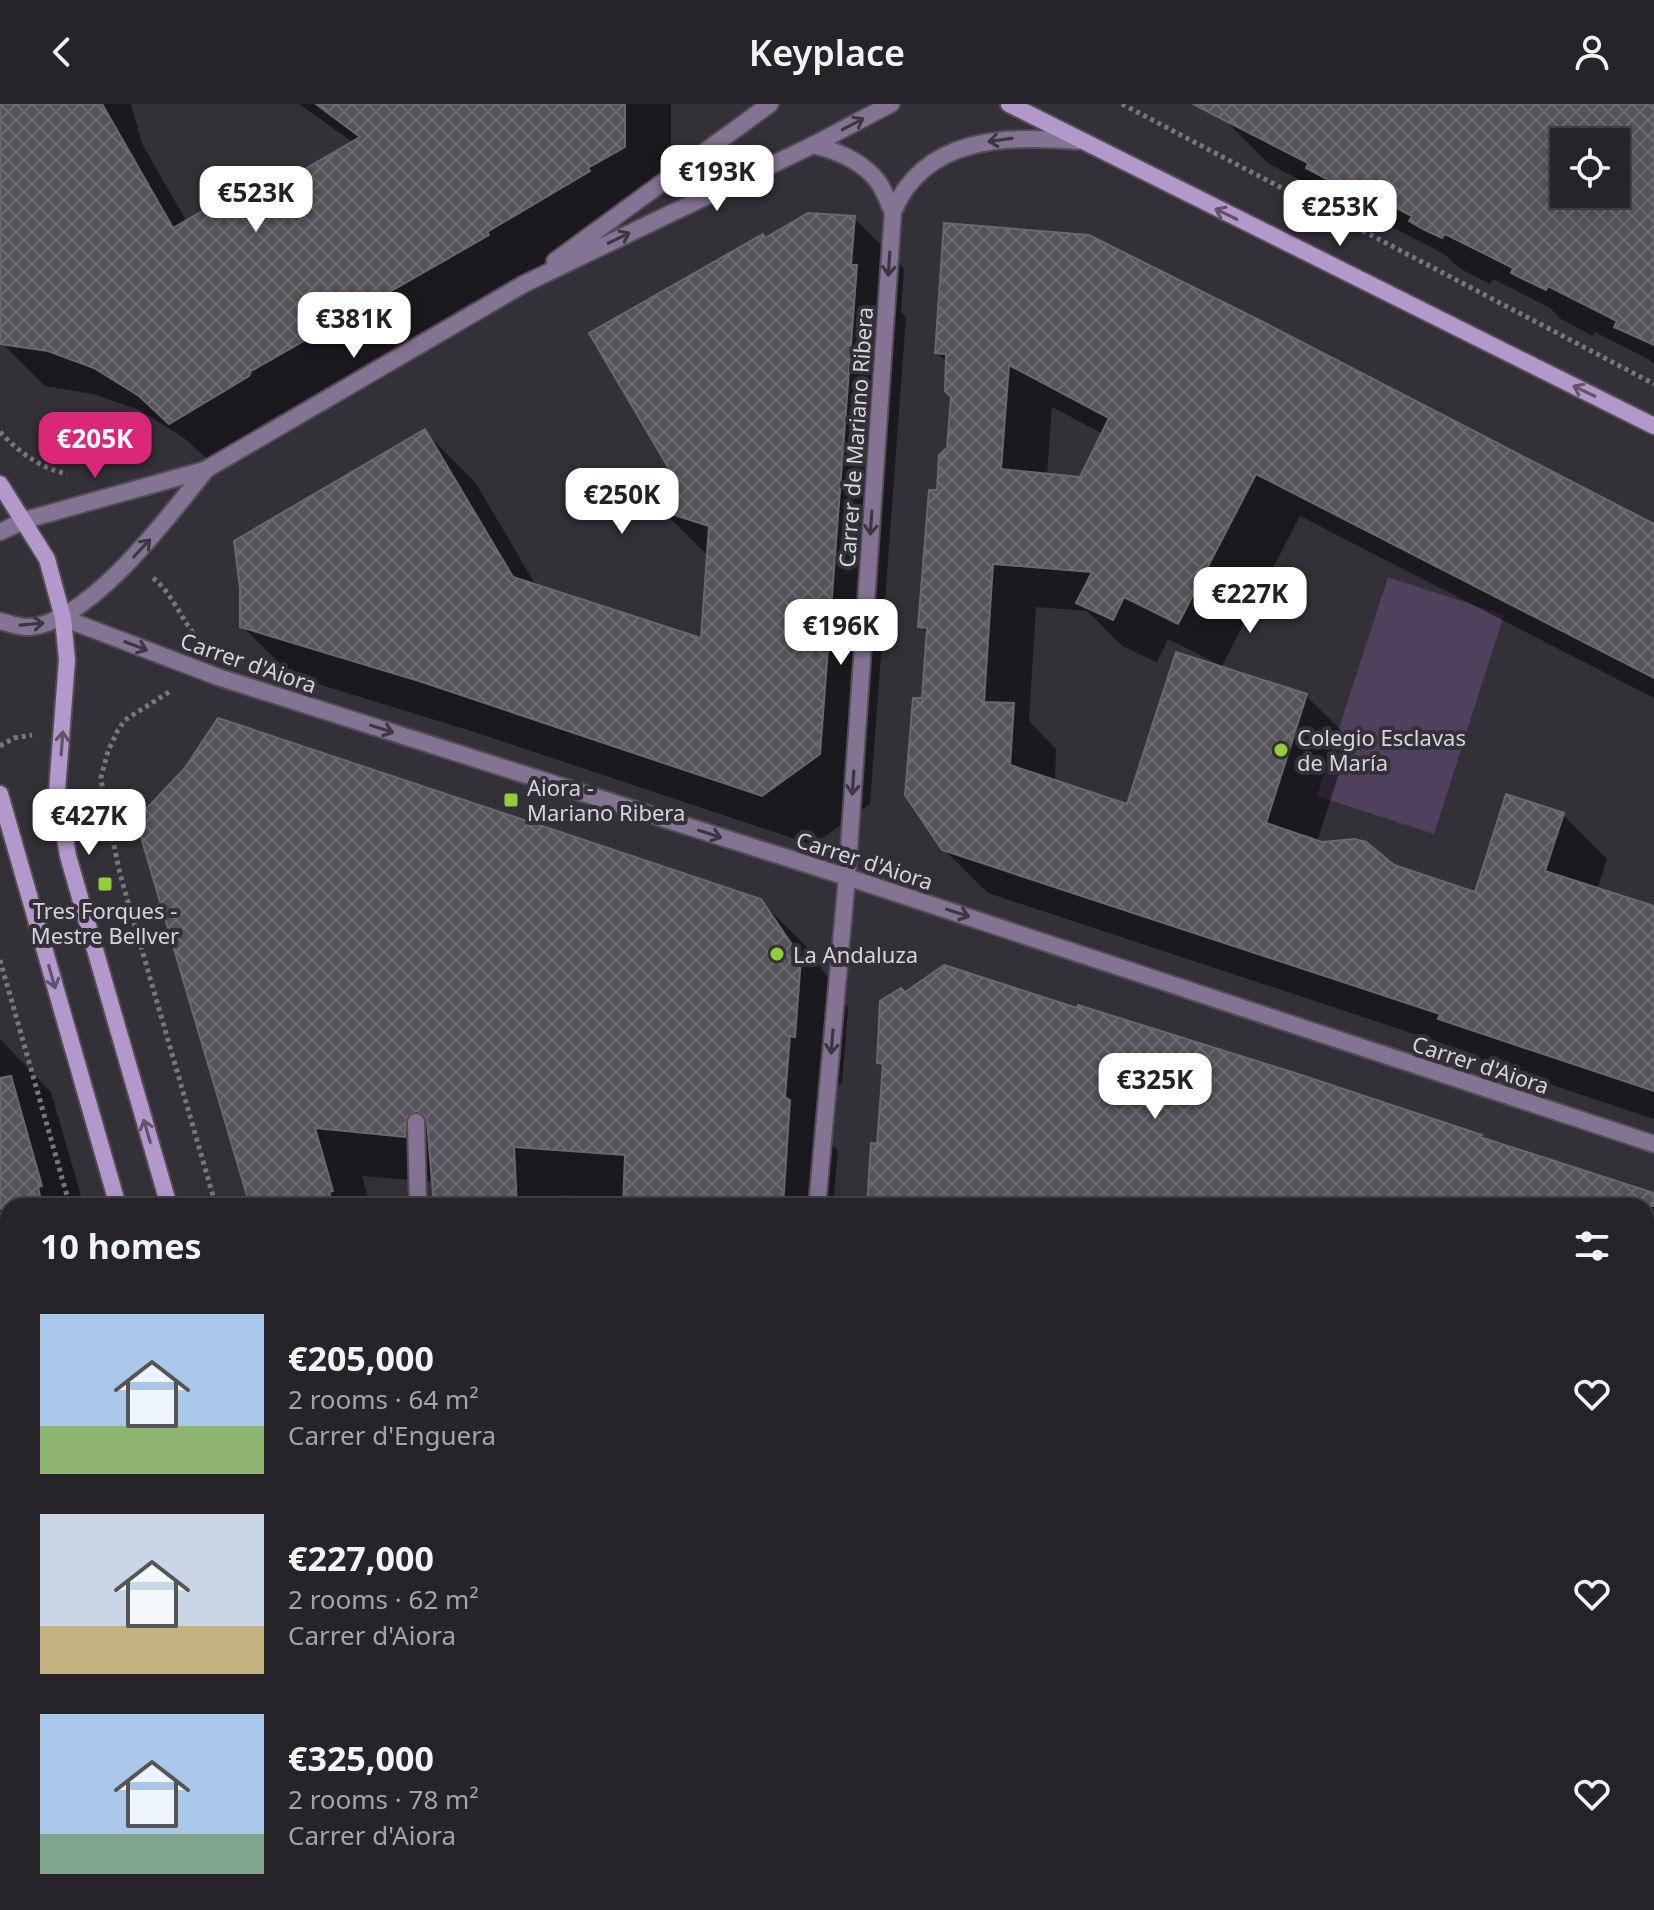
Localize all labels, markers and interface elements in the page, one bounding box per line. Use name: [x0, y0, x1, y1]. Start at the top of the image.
text: Keyplace: [749, 28, 905, 77]
icon: back: [40, 30, 84, 74]
icon: person: [1570, 30, 1614, 74]
one-way arrow: [840, 115, 864, 131]
map controls: [1550, 128, 1630, 208]
button: locate: [1550, 128, 1630, 208]
one-way arrow: [988, 133, 1013, 148]
pin: €193K: [661, 145, 773, 213]
text: €193K: [679, 153, 755, 189]
pin: €523K: [200, 166, 312, 234]
text: €523K: [218, 174, 294, 210]
pin: €253K: [1284, 180, 1396, 248]
text: €253K: [1302, 188, 1378, 224]
one-way arrow: [1214, 206, 1238, 221]
one-way arrow: [607, 230, 631, 245]
one-way arrow: [881, 250, 896, 277]
pin: €381K: [298, 292, 410, 360]
text: €381K: [316, 300, 392, 336]
street label: Carrer de Mariano Ribera: [831, 306, 879, 568]
one-way arrow: [1573, 383, 1597, 398]
pin: €205K: [39, 412, 151, 480]
text: €205K: [57, 420, 133, 456]
pin: €250K: [566, 468, 678, 536]
text: €250K: [584, 476, 660, 512]
one-way arrow: [863, 509, 878, 536]
one-way arrow: [133, 538, 151, 558]
pin: €227K: [1194, 567, 1306, 635]
text: €227K: [1212, 575, 1288, 611]
pin: €196K: [785, 599, 897, 667]
text: €196K: [803, 607, 879, 643]
one-way arrow: [18, 616, 44, 631]
street label: Carrer d'Aiora: [177, 625, 321, 699]
one-way arrow: [123, 640, 148, 654]
place label: Colegio Esclavas de María: [1297, 722, 1466, 777]
one-way arrow: [370, 723, 395, 738]
one-way arrow: [55, 730, 70, 757]
marker: Colegio Esclavas de María: [1272, 741, 1290, 759]
one-way arrow: [845, 769, 860, 796]
place label: Aiora - Mariano Ribera: [527, 772, 685, 827]
pin: €427K: [33, 789, 145, 857]
marker: Aiora - Mariano Ribera: [502, 791, 520, 809]
text: €427K: [51, 797, 127, 833]
street label: Carrer d'Aiora: [793, 824, 937, 896]
one-way arrow: [697, 827, 722, 842]
marker: Tres Forques - Mestre Bellver: [96, 875, 114, 893]
place label: Tres Forques - Mestre Bellver: [31, 895, 179, 950]
one-way arrow: [945, 907, 970, 922]
place label: La Andaluza: [793, 939, 918, 969]
marker: La Andaluza: [768, 945, 786, 963]
one-way arrow: [45, 963, 60, 989]
one-way arrow: [824, 1028, 839, 1055]
street label: Carrer d'Aiora: [1409, 1028, 1553, 1100]
pin: €325K: [1099, 1053, 1211, 1121]
text: €325K: [1117, 1061, 1193, 1097]
one-way arrow: [139, 1119, 153, 1144]
text: 10 homes: [40, 1223, 202, 1269]
icon: filters: [1570, 1224, 1614, 1268]
text: €205,000: [288, 1335, 434, 1381]
icon: home: [104, 1346, 200, 1442]
icon: heart: [1570, 1372, 1614, 1416]
text: 2 rooms · 64 m²: [288, 1381, 478, 1417]
text: Carrer d'Enguera: [288, 1417, 496, 1453]
text: €227,000: [288, 1535, 434, 1581]
icon: home: [104, 1546, 200, 1642]
icon: heart: [1570, 1572, 1614, 1616]
text: 2 rooms · 62 m²: [288, 1581, 478, 1617]
text: Carrer d'Aiora: [288, 1617, 456, 1653]
text: €325,000: [288, 1735, 434, 1781]
icon: home: [104, 1746, 200, 1842]
icon: heart: [1570, 1772, 1614, 1816]
text: 2 rooms · 78 m²: [288, 1781, 478, 1817]
text: Carrer d'Aiora: [288, 1817, 456, 1853]

